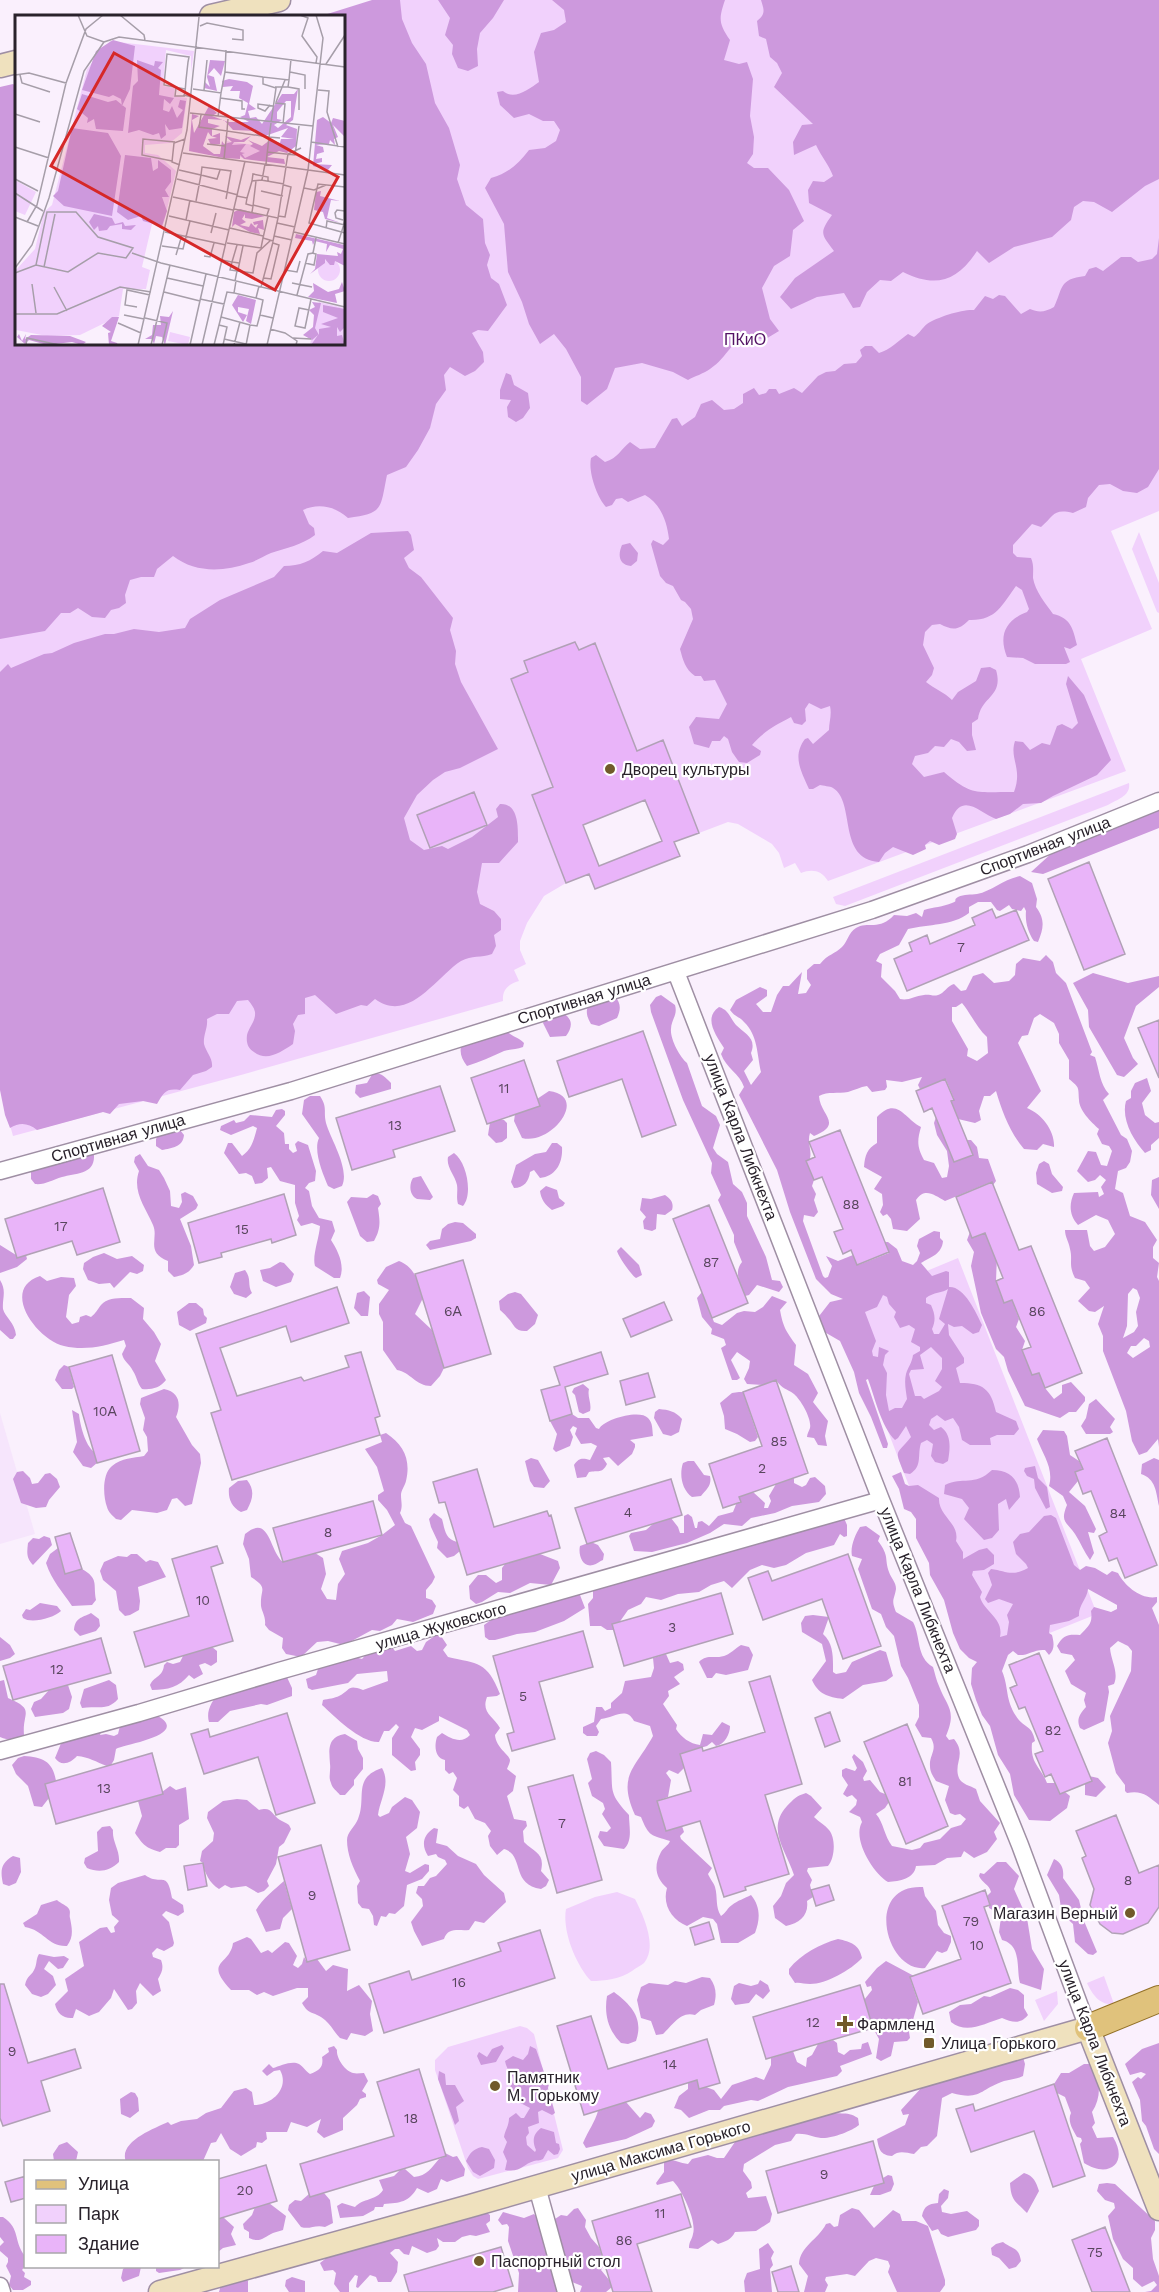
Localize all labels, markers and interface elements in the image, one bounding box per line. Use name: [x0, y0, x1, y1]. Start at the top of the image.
inset map: [15, 15, 345, 345]
park label: ПКиО: [724, 330, 766, 349]
place label: Дворец культуры: [622, 760, 749, 779]
marker: Дворец культуры: [603, 762, 617, 776]
street label: Спортивная улица: [977, 812, 1113, 880]
house number: 7: [957, 939, 965, 955]
street label: Спортивная улица: [515, 970, 653, 1028]
street label: улица Карла Либкнехта: [700, 1051, 782, 1223]
house number: 11: [499, 1080, 509, 1096]
street label: Спортивная улица: [49, 1110, 187, 1166]
house number: 13: [388, 1117, 402, 1133]
house number: 88: [842, 1196, 860, 1212]
house number: 17: [54, 1218, 68, 1234]
house number: 15: [235, 1221, 249, 1237]
house number: 87: [703, 1254, 719, 1270]
house number: 6А: [444, 1303, 463, 1319]
house number: 86: [1028, 1303, 1046, 1319]
house number: 10А: [93, 1403, 117, 1419]
house number: 85: [771, 1433, 787, 1449]
house number: 2: [758, 1460, 766, 1476]
house number: 4: [624, 1504, 632, 1520]
street label: улица Карла Либкнехта: [876, 1505, 960, 1675]
house number: 84: [1109, 1505, 1127, 1521]
house number: 8: [324, 1524, 332, 1540]
house number: 10: [196, 1592, 210, 1608]
street label: улица Жуковского: [374, 1598, 509, 1654]
house number: 3: [668, 1619, 676, 1635]
house number: 12: [50, 1661, 64, 1677]
house number: 5: [519, 1688, 527, 1704]
house number: 82: [1045, 1722, 1061, 1738]
house number: 81: [898, 1773, 912, 1789]
house number: 13: [97, 1780, 111, 1796]
house number: 7: [558, 1815, 566, 1831]
house number: 8: [1124, 1872, 1132, 1888]
house number: 9: [308, 1887, 316, 1903]
place label: Магазин Верный: [993, 1904, 1118, 1923]
marker: Магазин Верный: [1123, 1906, 1137, 1920]
house number: 79: [963, 1913, 979, 1929]
house number: 10: [970, 1937, 984, 1953]
street label: улица Карла Либкнехта: [1054, 1957, 1136, 2129]
house number: 16: [452, 1974, 466, 1990]
house number: 12: [806, 2014, 820, 2030]
place label: Фармленд: [857, 2015, 935, 2034]
marker: Фармленд: [838, 2017, 852, 2031]
place label: Улица Горького: [941, 2034, 1056, 2053]
marker: Улица Горького: [922, 2036, 936, 2050]
house number: 9: [8, 2043, 16, 2059]
house number: 14: [663, 2056, 677, 2072]
place label: Памятник М. Горькому: [507, 2068, 599, 2105]
marker: Памятник М. Горькому: [488, 2079, 502, 2093]
house number: 18: [404, 2110, 418, 2126]
street label: улица Максима Горького: [569, 2116, 753, 2186]
legend: [24, 2160, 219, 2268]
house number: 9: [820, 2166, 828, 2182]
text: Улица: [78, 2173, 130, 2194]
house number: 20: [237, 2182, 253, 2198]
text: Парк: [78, 2203, 119, 2224]
house number: 11: [655, 2205, 665, 2221]
house number: 86: [615, 2232, 633, 2248]
text: Здание: [78, 2233, 139, 2254]
house number: 75: [1087, 2244, 1103, 2260]
place label: Паспортный стол: [491, 2252, 621, 2271]
marker: Паспортный стол: [472, 2254, 486, 2268]

